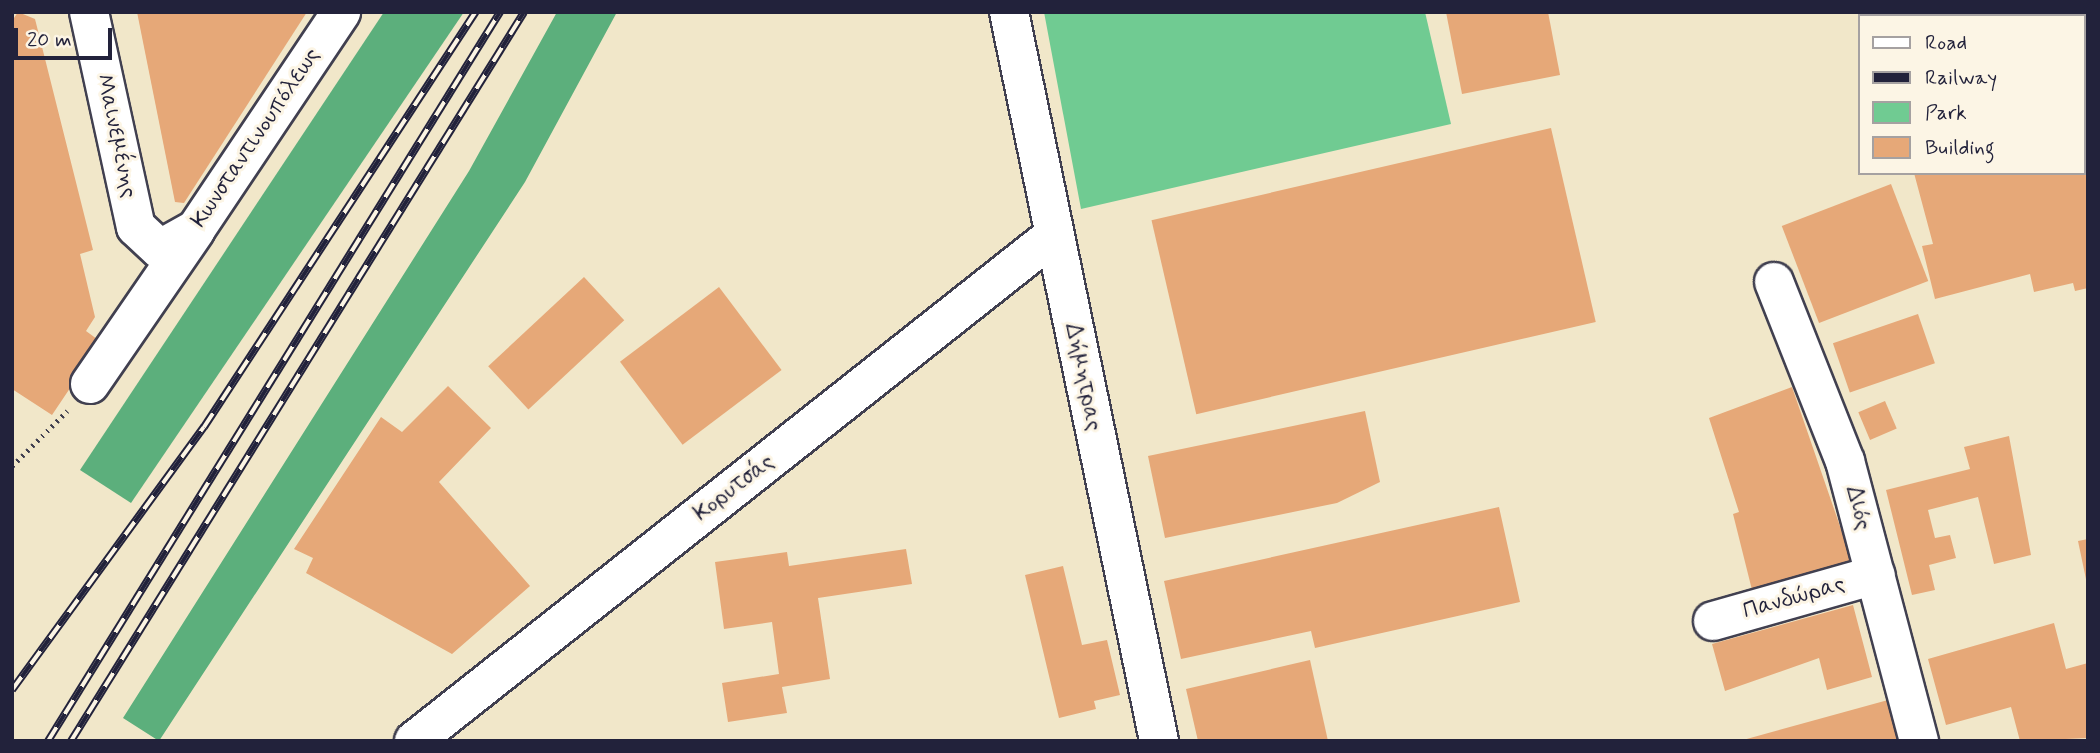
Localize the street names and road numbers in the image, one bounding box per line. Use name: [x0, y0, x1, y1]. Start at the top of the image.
street label: Κωνσταντινουπόλεως: [186, 43, 326, 233]
street label: Μαινεμένης: [89, 72, 143, 200]
street label: Δήμητρας: [1058, 321, 1108, 433]
street label: Κορυτσάς: [688, 448, 780, 528]
street label: Διός: [1839, 483, 1877, 533]
street label: Πανδώρας: [1740, 570, 1848, 626]

